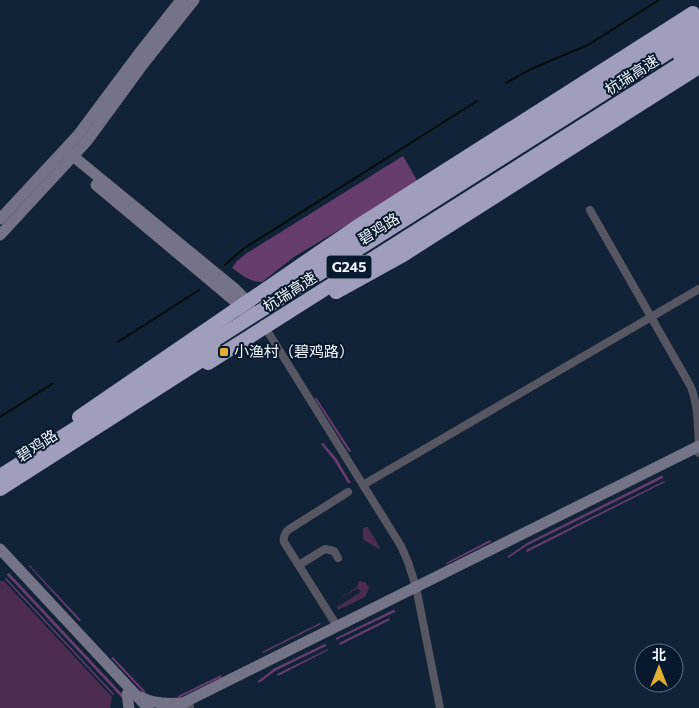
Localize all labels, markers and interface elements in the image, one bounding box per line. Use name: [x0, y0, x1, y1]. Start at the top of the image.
street label: 杭瑞高速: [601, 51, 662, 98]
street label: 碧鸡路: [355, 209, 402, 248]
road number: G245: [326, 256, 372, 278]
street label: 杭瑞高速: [259, 268, 320, 315]
place label: 小渔村（碧鸡路）: [234, 342, 354, 360]
marker: 小渔村（碧鸡路）: [218, 346, 230, 358]
street label: 碧鸡路: [13, 425, 60, 465]
north arrow: [634, 643, 684, 693]
text: 北: [652, 646, 666, 663]

